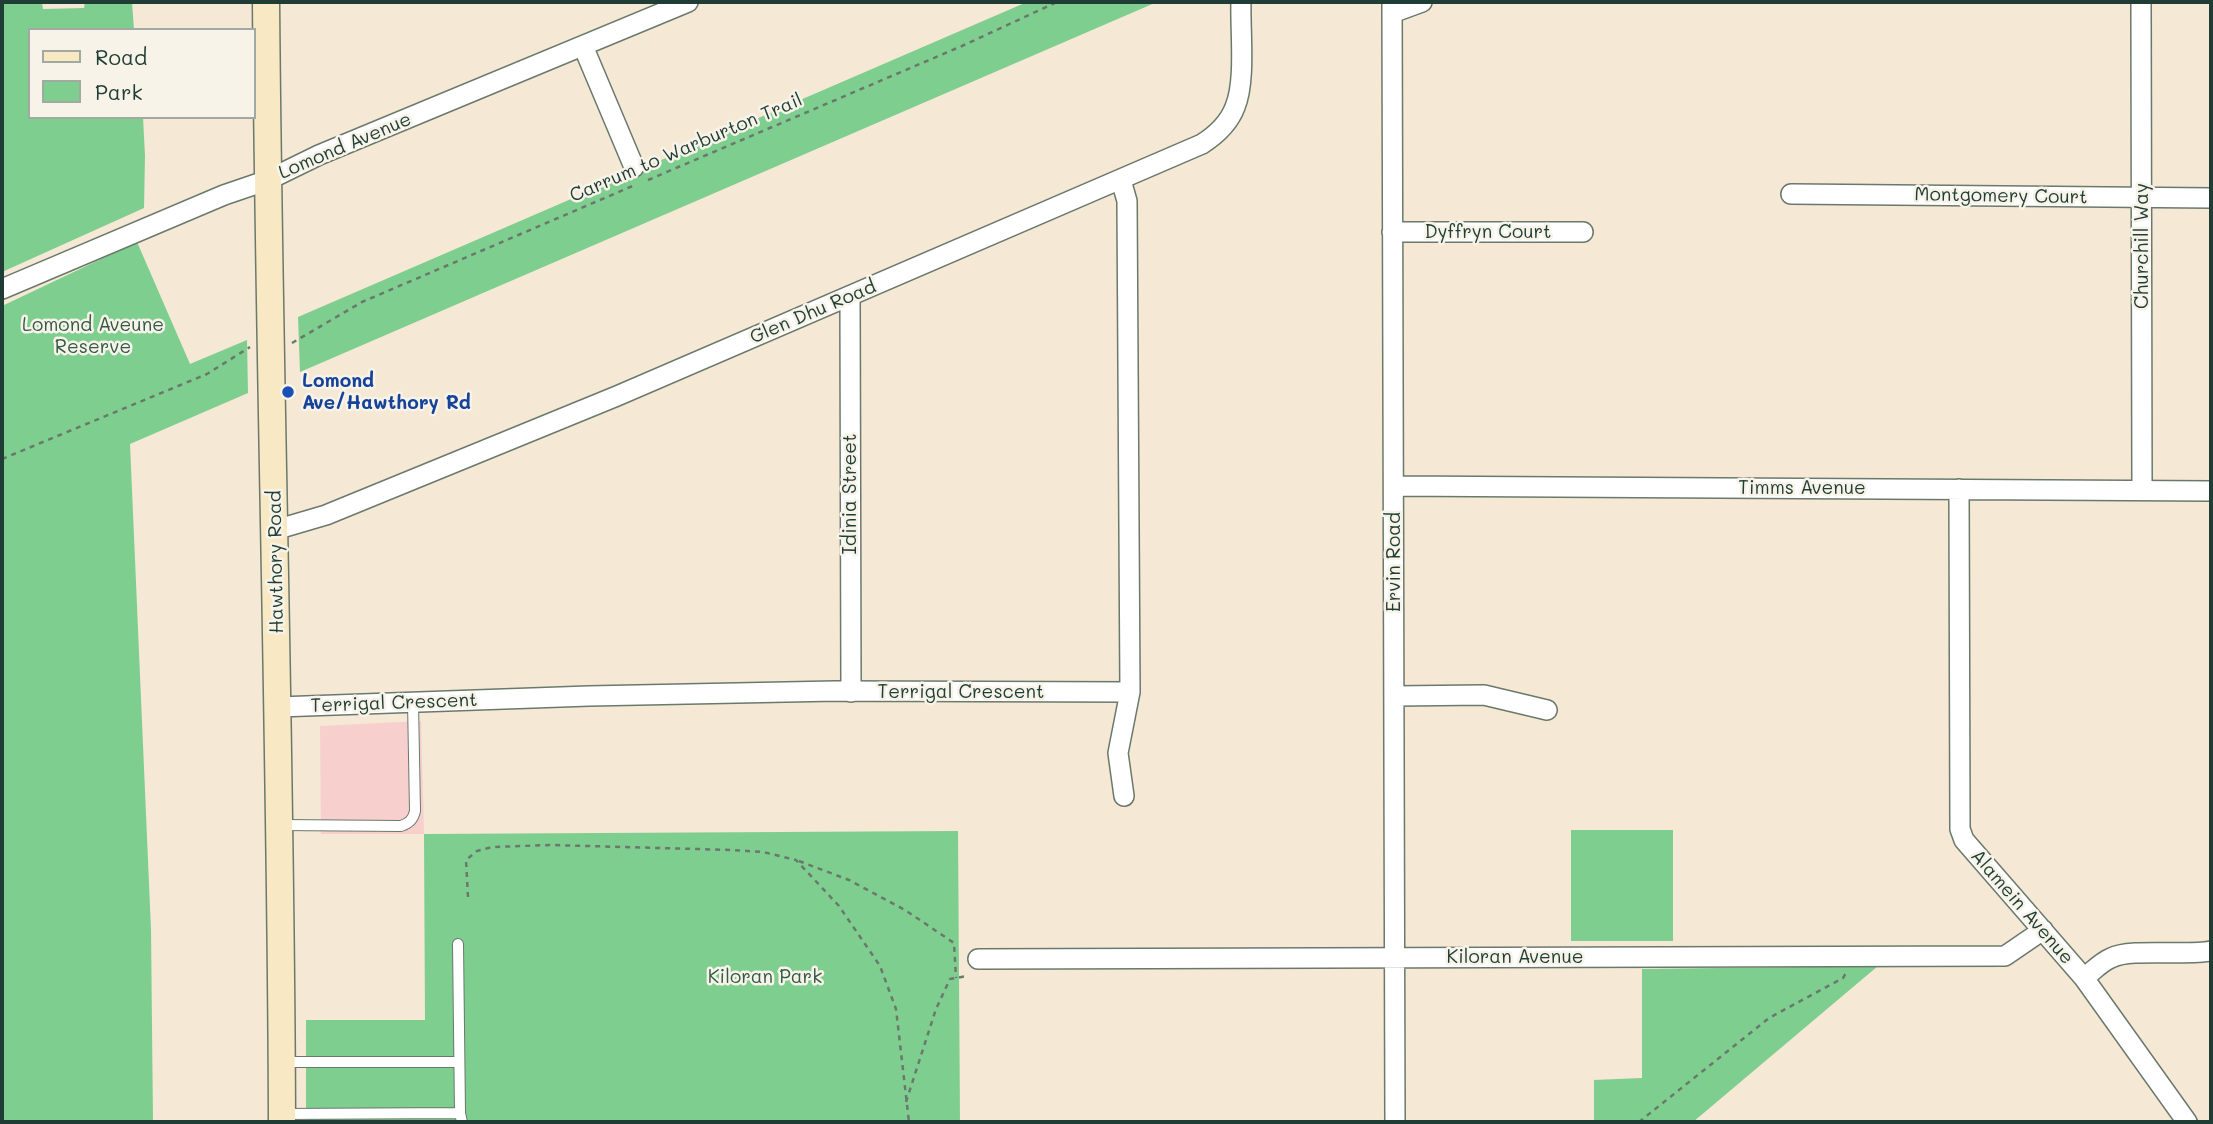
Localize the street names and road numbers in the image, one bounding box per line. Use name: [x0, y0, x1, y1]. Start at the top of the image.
street label: Carrum to Warburton Trail: [566, 89, 806, 207]
street label: Lomond Avenue: [275, 108, 415, 184]
street label: Montgomery Court: [1914, 183, 2088, 209]
street label: Churchill Way: [2131, 183, 2153, 309]
street label: Dyffryn Court: [1425, 221, 1551, 243]
street label: Glen Dhu Road: [747, 275, 879, 349]
street label: Idinia Street: [839, 434, 861, 554]
street label: Timms Avenue: [1738, 477, 1866, 499]
street label: Hawthory Road: [263, 490, 289, 634]
street label: Ervin Road: [1383, 512, 1405, 612]
street label: Terrigal Crescent: [878, 681, 1044, 703]
street label: Terrigal Crescent: [310, 689, 478, 717]
street label: Alamein Avenue: [1966, 845, 2078, 969]
street label: Kiloran Avenue: [1446, 946, 1584, 968]

